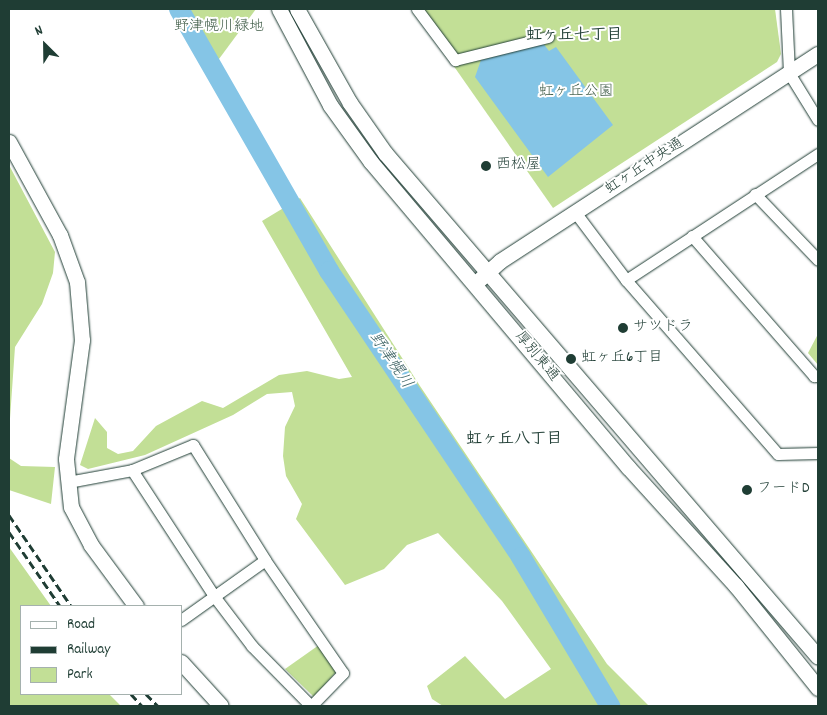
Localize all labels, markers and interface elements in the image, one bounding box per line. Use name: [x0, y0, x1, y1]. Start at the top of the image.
park label: 野津幌川緑地: [174, 19, 264, 37]
north arrow: [20, 20, 70, 70]
text: N: [32, 21, 46, 42]
district label: 虹ヶ丘七丁目: [526, 26, 622, 46]
park label: 虹ヶ丘公園: [539, 84, 613, 102]
street label: 虹ヶ丘中央通: [602, 135, 688, 199]
place label: 西松屋: [496, 157, 541, 175]
marker: 西松屋: [480, 160, 492, 172]
place label: サツドラ: [633, 319, 693, 337]
marker: サツドラ: [617, 322, 629, 334]
street label: 厚別東通: [510, 328, 562, 386]
water label: 野津幌川: [364, 329, 416, 393]
place label: 虹ヶ丘6丁目: [581, 350, 663, 368]
marker: 虹ヶ丘6丁目: [565, 353, 577, 365]
district label: 虹ヶ丘八丁目: [466, 430, 562, 450]
place label: フードD: [757, 481, 809, 499]
marker: フードD: [741, 484, 753, 496]
legend: [20, 605, 182, 695]
text: Road: [67, 614, 95, 636]
text: Railway: [67, 639, 110, 661]
text: Park: [67, 664, 93, 686]

